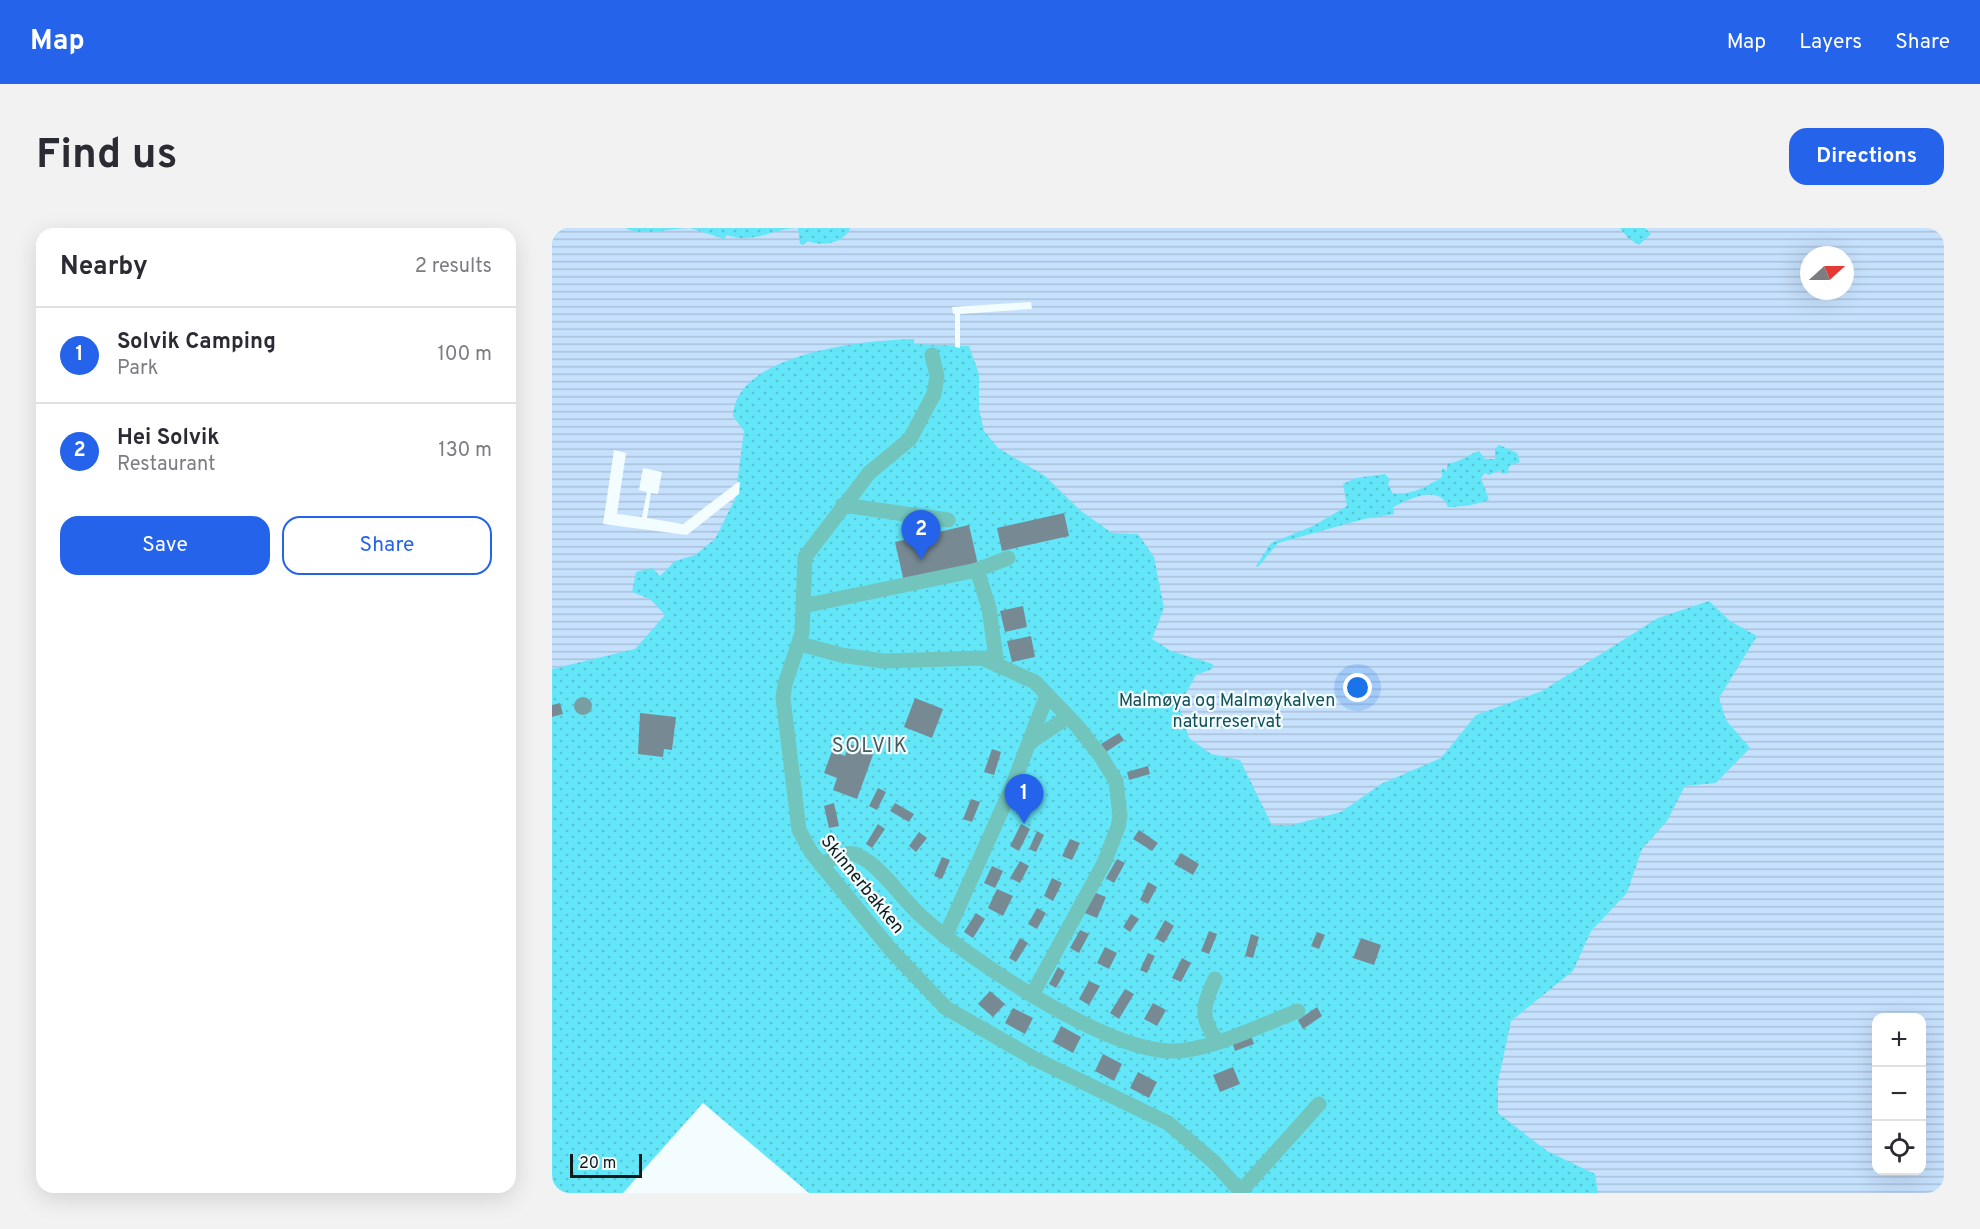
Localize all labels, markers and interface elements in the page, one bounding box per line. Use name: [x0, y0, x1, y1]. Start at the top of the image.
text: Map: [30, 24, 85, 60]
text: Map: [1727, 29, 1766, 56]
text: Layers: [1799, 29, 1862, 56]
text: Share: [1895, 29, 1950, 56]
button: Directions: [1789, 128, 1944, 185]
text: Find us: [36, 130, 177, 183]
north arrow: [1800, 246, 1854, 300]
text: Nearby: [60, 251, 148, 284]
text: 2 results: [415, 254, 492, 280]
text: Solvik Camping: [117, 329, 276, 356]
text: 1: [76, 342, 84, 368]
text: 100 m: [437, 342, 492, 368]
text: Park: [117, 356, 158, 382]
text: Hei Solvik: [117, 425, 220, 452]
text: 2: [73, 438, 86, 464]
text: 130 m: [438, 438, 492, 464]
text: Restaurant: [117, 452, 216, 478]
pin: 2: [902, 510, 940, 560]
button: Save: [60, 516, 270, 575]
button: Share: [282, 516, 492, 575]
your location: [1343, 673, 1372, 702]
park label: Malmøya og Malmøykalven naturreservat: [1119, 690, 1335, 734]
district label: SOLVIK: [832, 734, 908, 760]
pin: 1: [1004, 774, 1044, 824]
street label: Skinnerbakken: [815, 831, 909, 939]
map controls: [1872, 1013, 1926, 1175]
button: +: [1872, 1013, 1926, 1067]
button: −: [1872, 1067, 1926, 1121]
button: locate: [1872, 1121, 1926, 1175]
scale bar: [570, 1151, 642, 1178]
text: 20 m: [579, 1154, 616, 1174]

